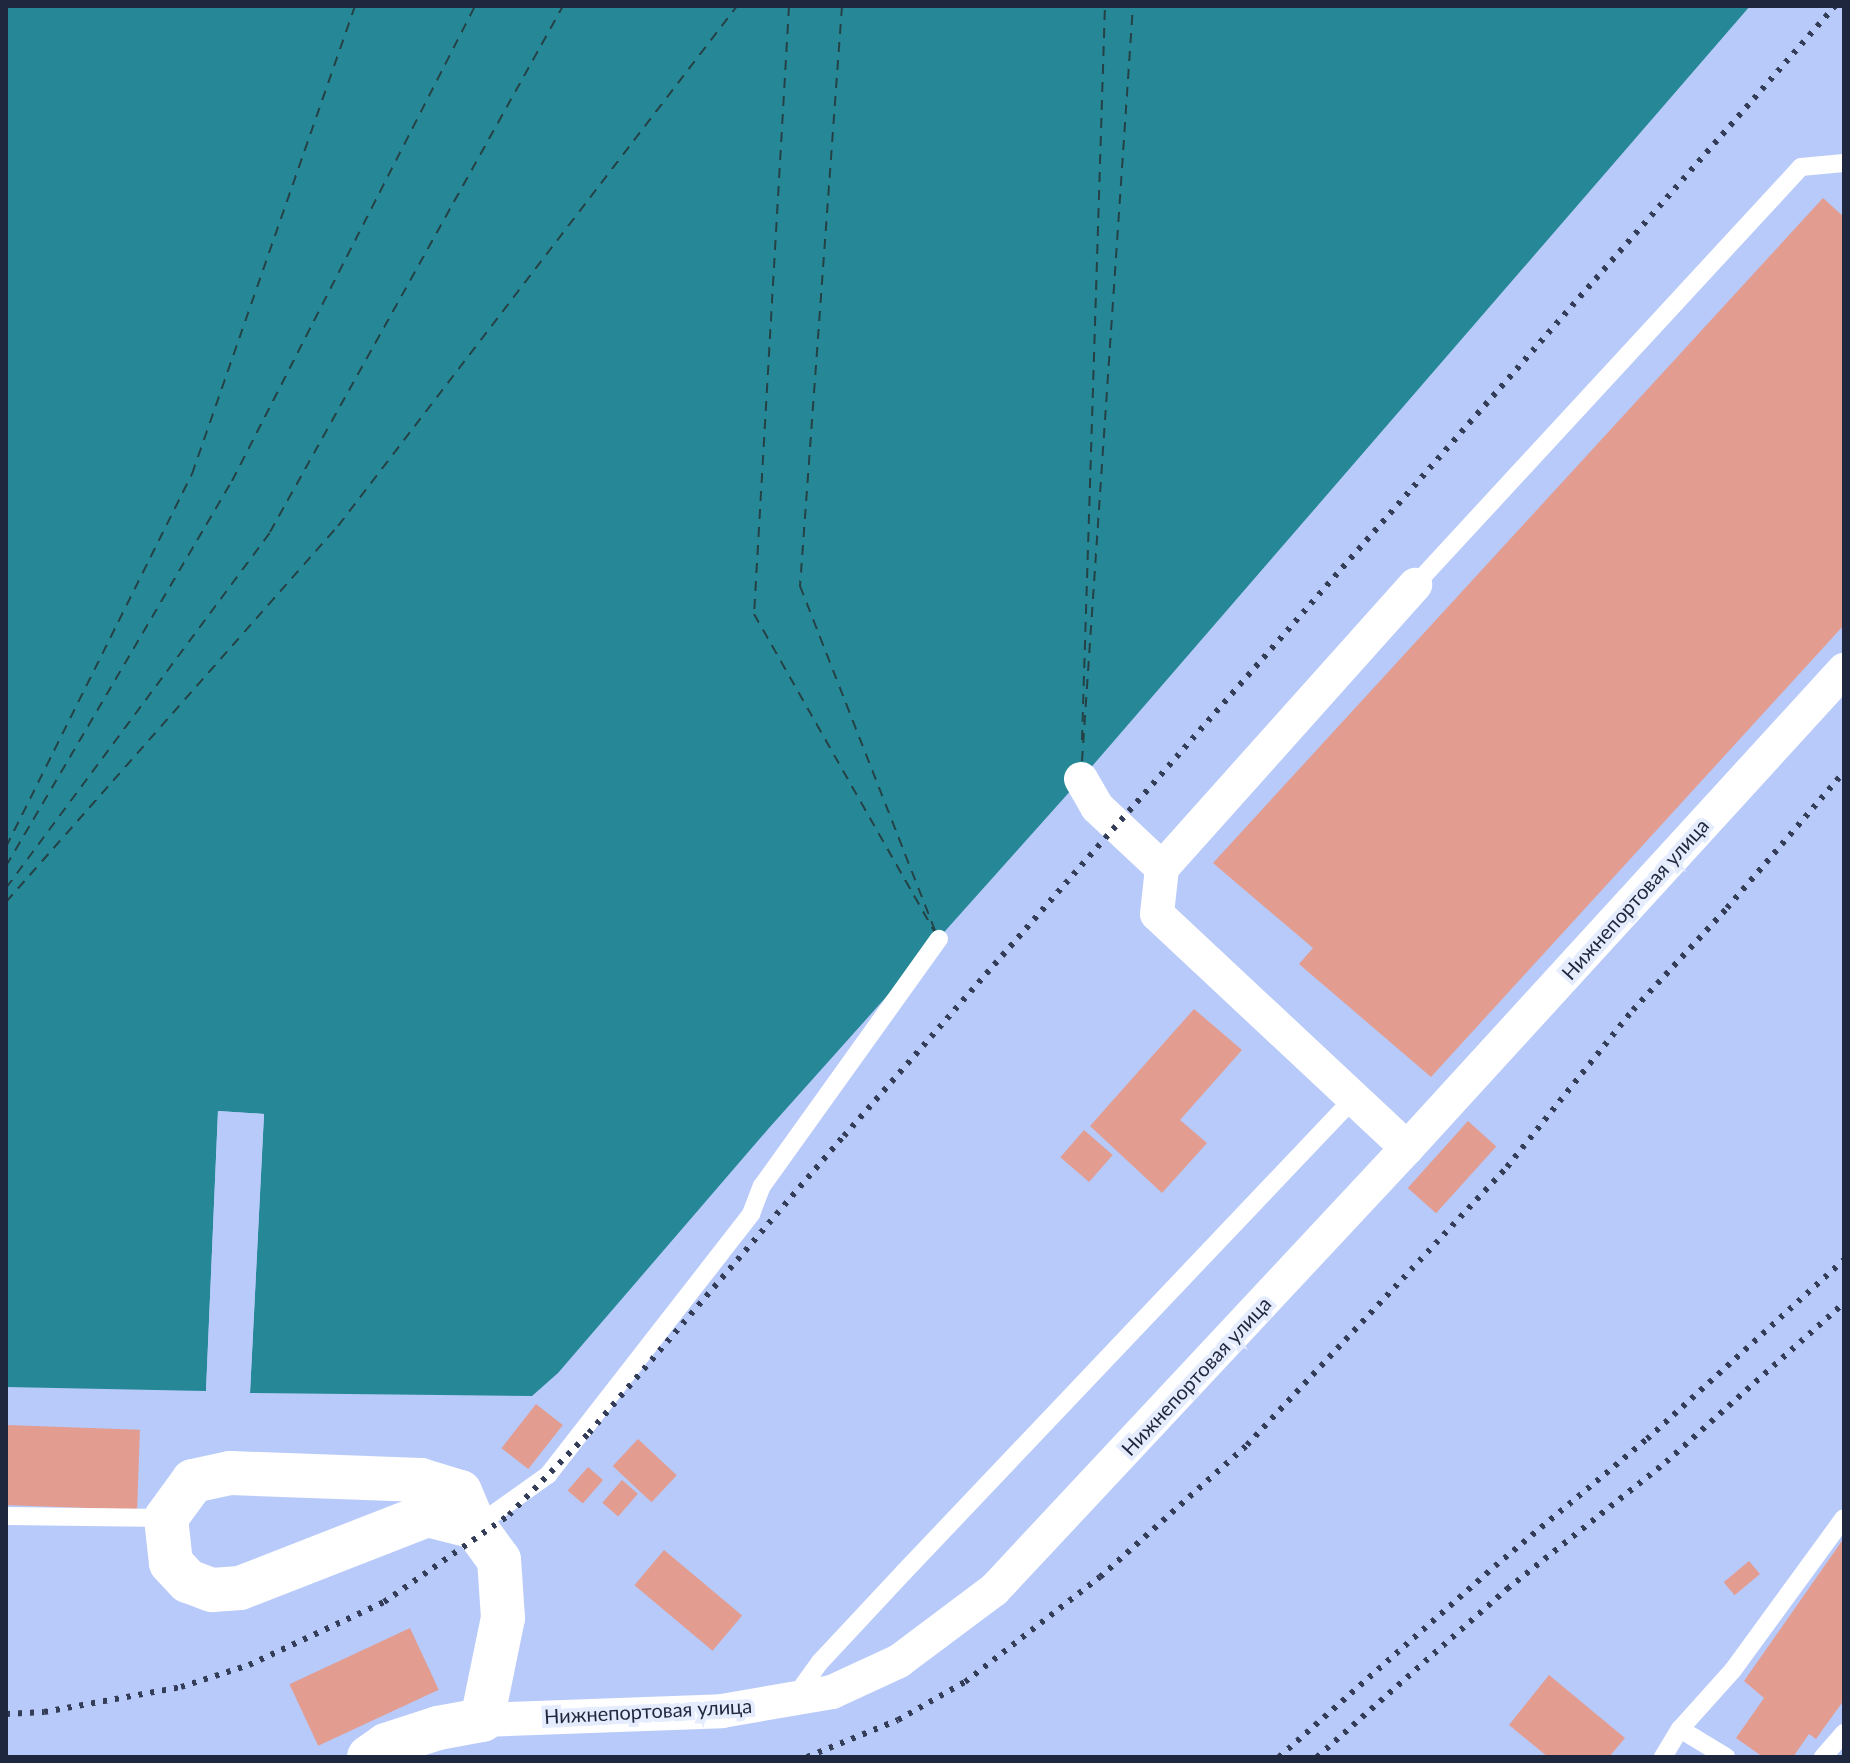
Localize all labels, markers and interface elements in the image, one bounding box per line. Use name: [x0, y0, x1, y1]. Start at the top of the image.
street label: Нижнепортовая улица: [1556, 814, 1714, 984]
street label: Нижнепортовая улица: [1116, 1292, 1276, 1460]
street label: Нижнепортовая улица: [543, 1694, 753, 1728]

